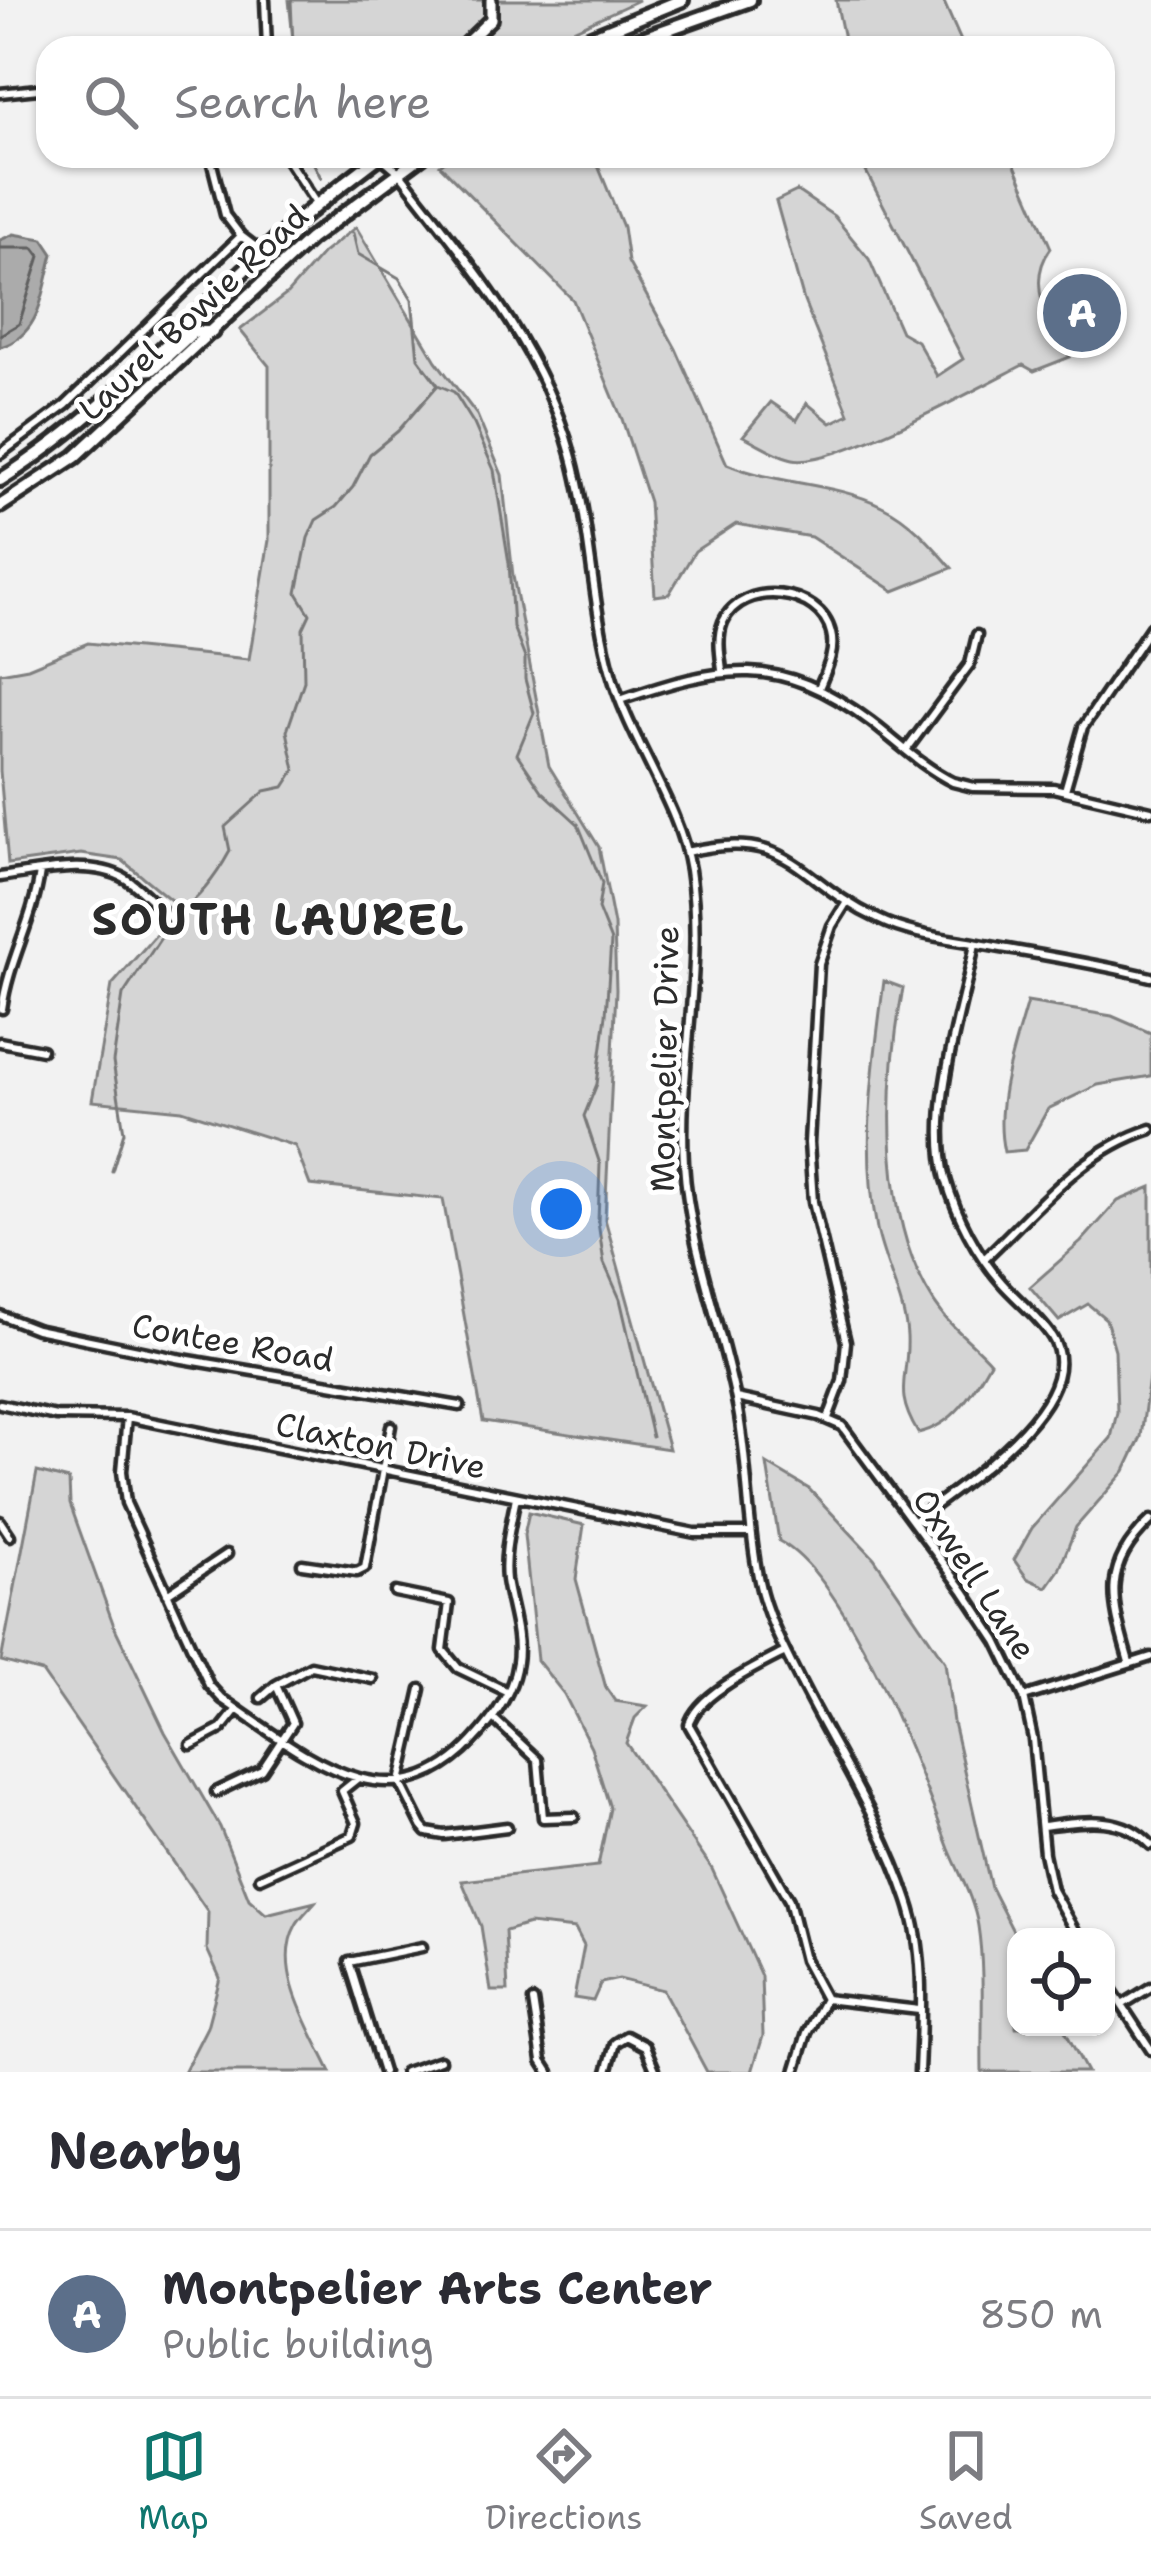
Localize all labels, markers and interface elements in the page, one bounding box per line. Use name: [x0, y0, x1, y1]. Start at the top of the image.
search box: [36, 36, 1115, 168]
icon: search: [78, 69, 144, 135]
text: Search here: [174, 72, 431, 132]
street label: Laurel Bowie Road: [69, 194, 318, 431]
pin: A: [1043, 268, 1121, 358]
district label: SOUTH LAUREL: [91, 889, 467, 949]
street label: Montpelier Drive: [640, 925, 689, 1193]
your location: [531, 1179, 591, 1239]
street label: Contee Road: [129, 1303, 337, 1382]
street label: Claxton Drive: [272, 1401, 490, 1490]
street label: Oxwell Lane: [902, 1480, 1047, 1669]
map controls: [1007, 1928, 1115, 2036]
button: locate: [1007, 1928, 1115, 2036]
text: Nearby: [48, 2116, 243, 2184]
text: Montpelier Arts Center: [162, 2258, 712, 2318]
text: A: [72, 2288, 102, 2340]
text: 850 m: [979, 2288, 1103, 2340]
text: Public building: [162, 2318, 434, 2370]
tab: Map: [138, 2423, 209, 2540]
tab: Directions: [485, 2423, 643, 2540]
tab: Saved: [919, 2423, 1013, 2540]

